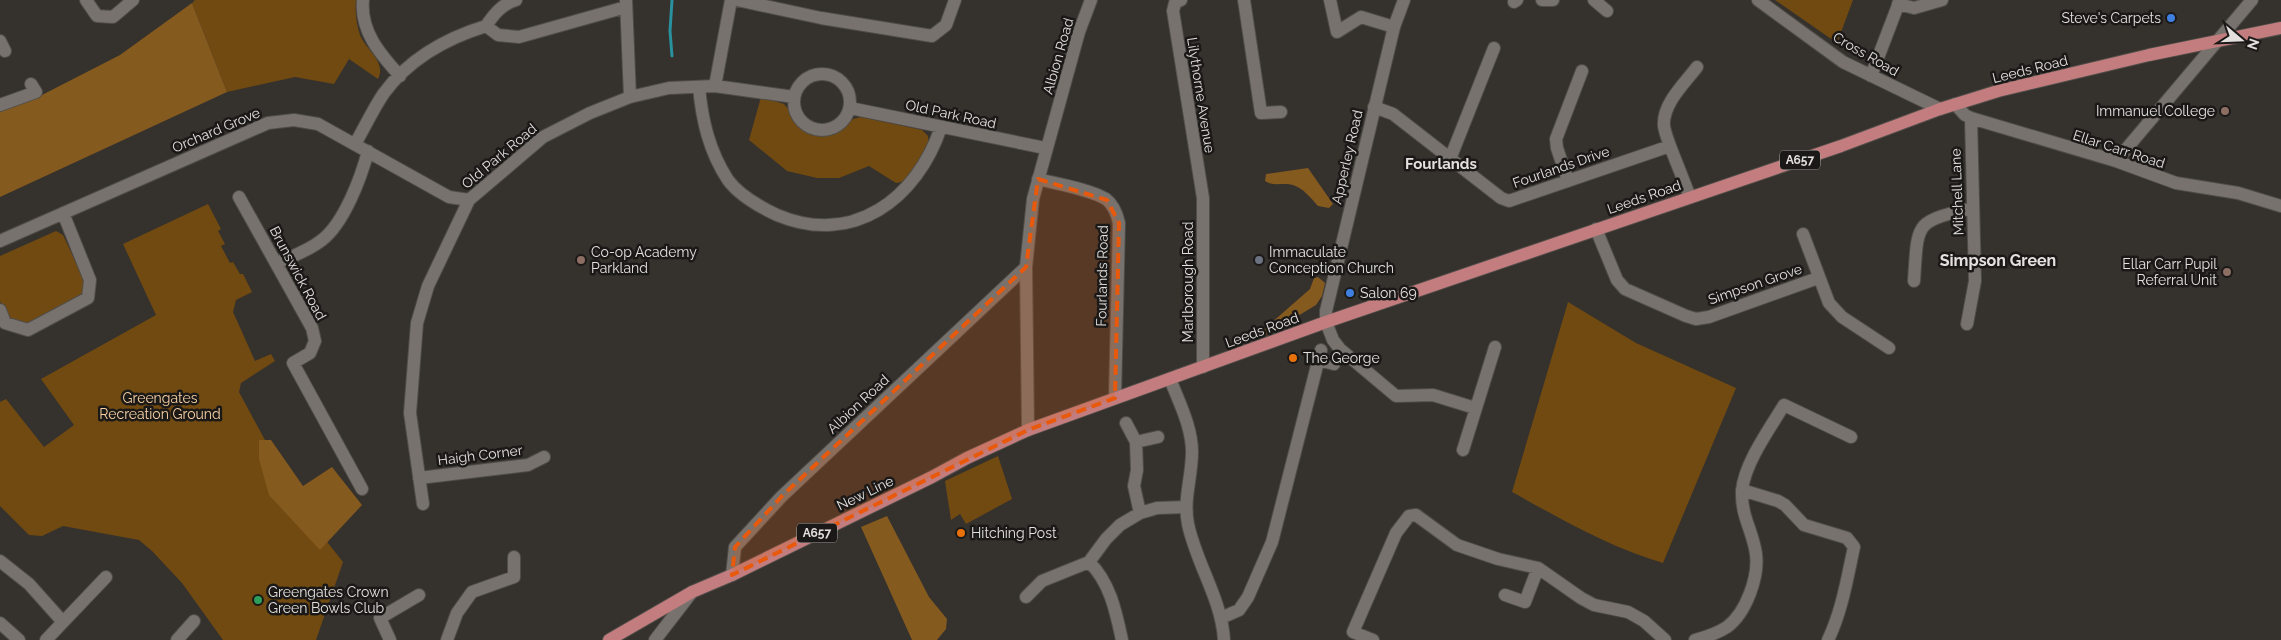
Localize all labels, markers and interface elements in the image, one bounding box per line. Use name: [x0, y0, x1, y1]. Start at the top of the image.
place label: Steve's Carpets: [2061, 10, 2161, 26]
marker: Steve's Carpets: [2165, 12, 2177, 24]
north arrow: [2216, 15, 2266, 65]
street label: Albion Road: [1039, 16, 1077, 96]
street label: Cross Road: [1830, 29, 1902, 79]
street label: Lilythorne Avenue: [1184, 36, 1218, 154]
text: N: [2244, 37, 2263, 52]
street label: Leeds Road: [1991, 52, 2069, 86]
street label: Old Park Road: [904, 97, 998, 131]
place label: Immanuel College: [2096, 103, 2215, 119]
street label: Orchard Grove: [170, 104, 262, 156]
marker: Immanuel College: [2219, 105, 2231, 117]
street label: Apperley Road: [1328, 108, 1366, 206]
street label: Old Park Road: [458, 120, 540, 192]
street label: Ellar Carr Road: [2071, 127, 2167, 171]
street label: Fourlands Drive: [1510, 143, 1612, 191]
street label: Mitchell Lane: [1947, 148, 1967, 236]
road number: A657: [1780, 150, 1820, 170]
district label: Fourlands: [1405, 155, 1477, 173]
street label: Leeds Road: [1605, 177, 1683, 217]
street label: Marlborough Road: [1180, 222, 1196, 342]
street label: Brunswick Road: [267, 223, 329, 323]
street label: Fourlands Road: [1093, 225, 1111, 327]
place label: Co-op Academy Parkland: [591, 244, 697, 276]
place label: Immaculate Conception Church: [1269, 244, 1394, 276]
district label: Simpson Green: [1940, 251, 2056, 270]
marker: Co-op Academy Parkland: [575, 254, 587, 266]
marker: Immaculate Conception Church: [1253, 254, 1265, 266]
place label: Ellar Carr Pupil Referral Unit: [2122, 256, 2217, 288]
street label: Simpson Grove: [1706, 260, 1804, 308]
marker: Ellar Carr Pupil Referral Unit: [2221, 266, 2233, 278]
place label: Salon 69: [1360, 285, 1417, 301]
marker: Salon 69: [1344, 287, 1356, 299]
street label: Leeds Road: [1223, 309, 1301, 351]
place label: The George: [1303, 350, 1380, 366]
marker: The George: [1287, 352, 1299, 364]
street label: Albion Road: [824, 371, 892, 437]
park label: Greengates Recreation Ground: [99, 390, 221, 422]
street label: Haigh Corner: [437, 442, 523, 468]
street label: New Line: [834, 472, 896, 514]
road number: A657: [797, 524, 837, 542]
place label: Hitching Post: [971, 525, 1057, 541]
marker: Hitching Post: [955, 527, 967, 539]
place label: Greengates Crown Green Bowls Club: [268, 584, 389, 616]
marker: Greengates Crown Green Bowls Club: [252, 594, 264, 606]

